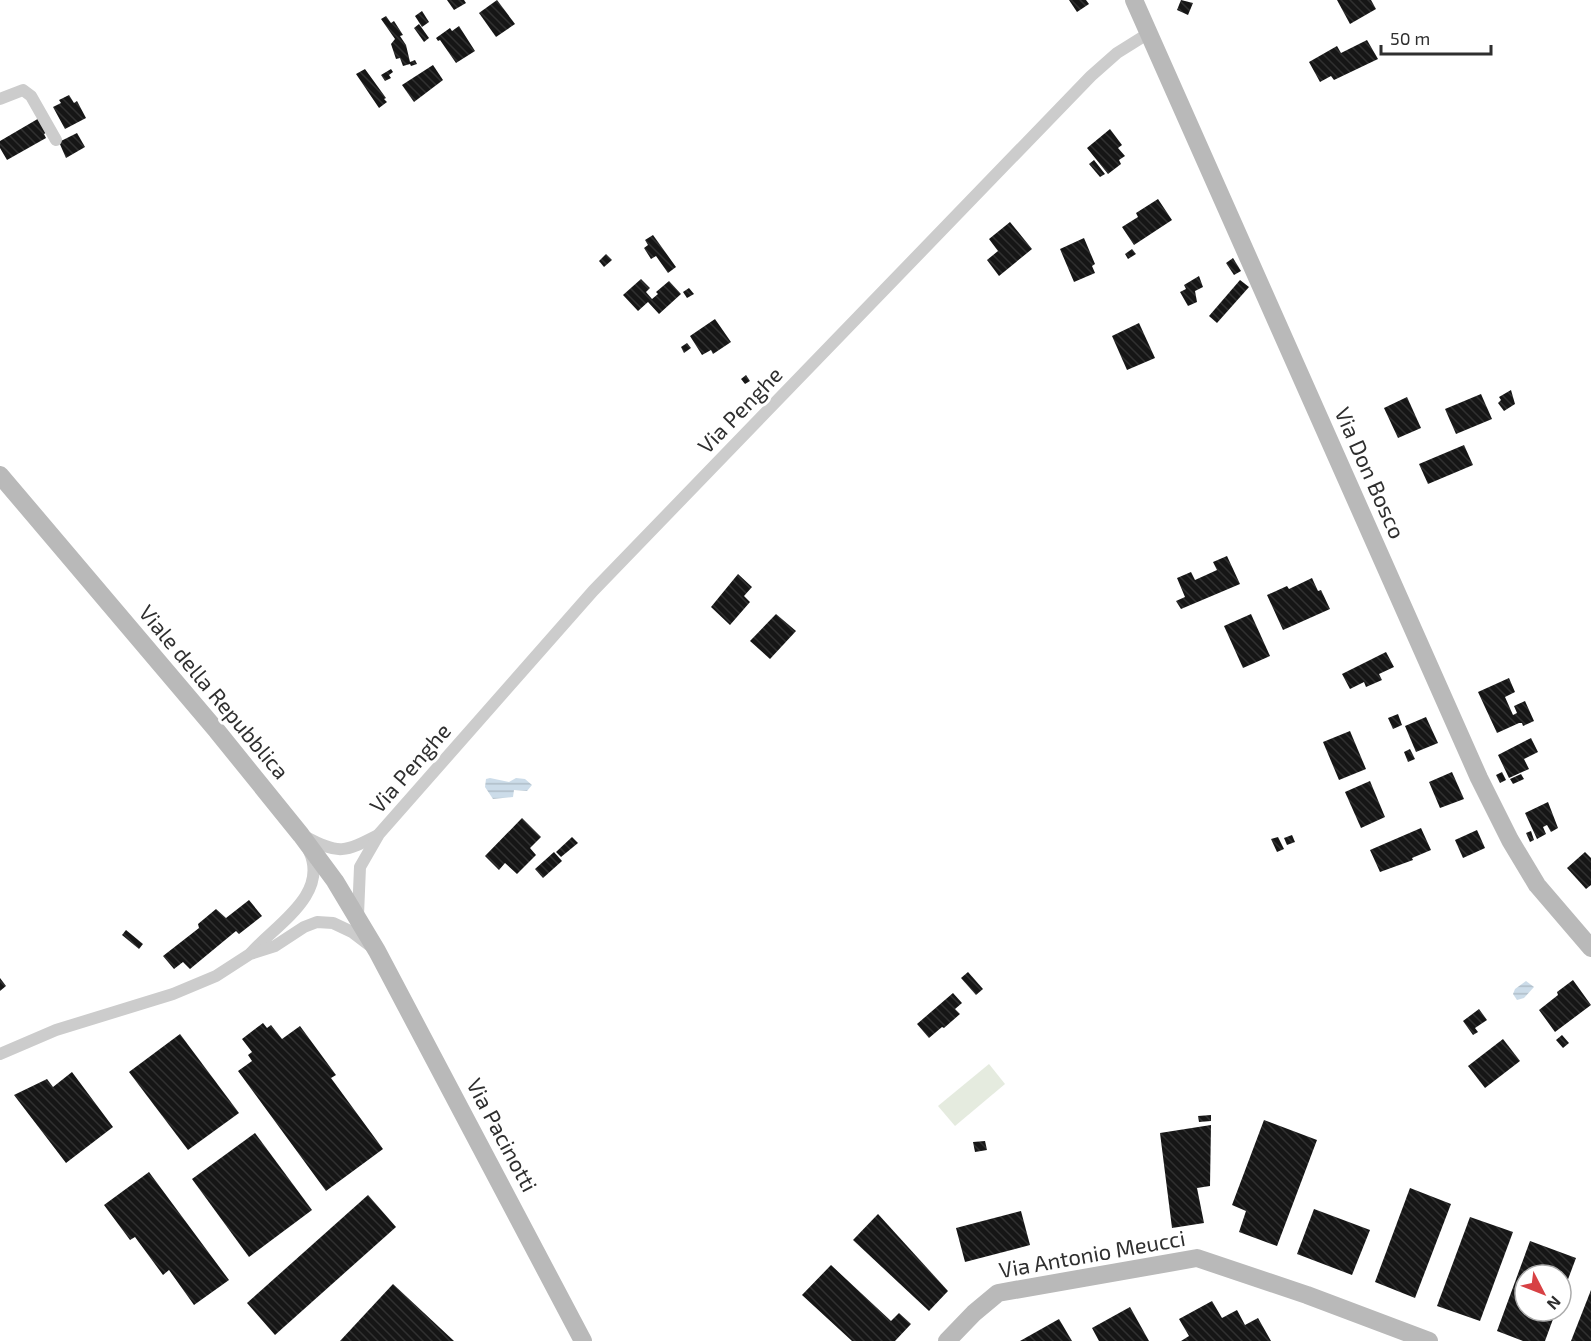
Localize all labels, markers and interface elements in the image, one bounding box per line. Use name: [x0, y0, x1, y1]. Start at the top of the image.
scale bar: [1381, 18, 1490, 56]
text: 50 m: [1390, 27, 1430, 49]
street label: Via Penghe: [692, 361, 787, 458]
street label: Via Don Bosco: [1330, 403, 1411, 542]
street label: Viale della Repubblica: [134, 599, 295, 784]
street label: Via Penghe: [363, 717, 455, 817]
street label: Via Pacinotti: [462, 1073, 544, 1196]
street label: Via Antonio Meucci: [997, 1224, 1187, 1282]
north arrow: [1513, 1263, 1573, 1323]
text: N: [1544, 1293, 1565, 1314]

